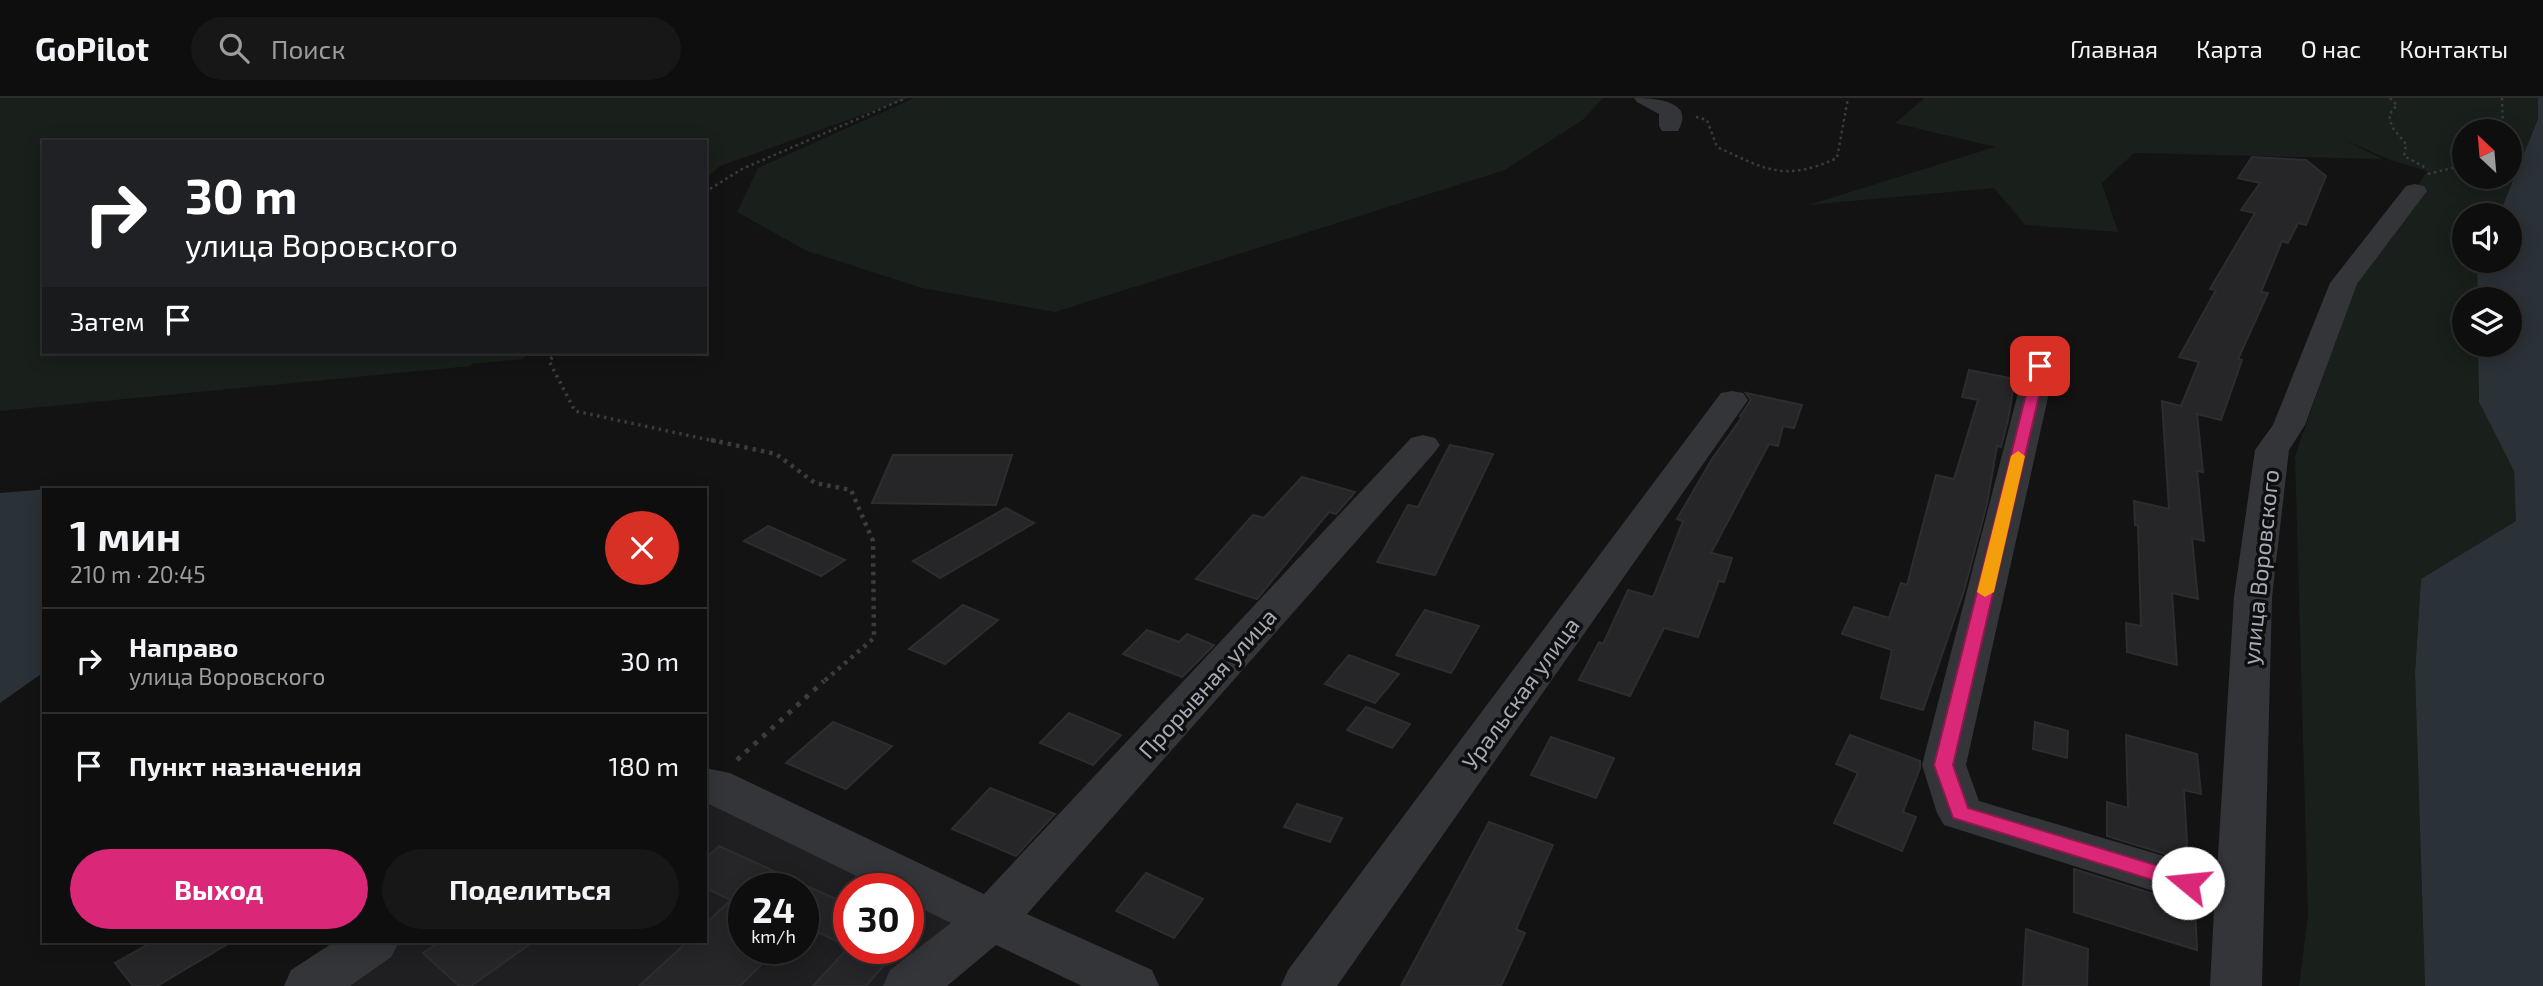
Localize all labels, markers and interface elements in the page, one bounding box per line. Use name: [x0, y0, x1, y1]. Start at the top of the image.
search box: [191, 17, 681, 80]
text: GoPilot: [35, 28, 149, 68]
icon: search: [215, 29, 253, 67]
text: Поиск: [271, 33, 345, 64]
text: Главная: [2070, 34, 2158, 63]
text: Карта: [2196, 34, 2263, 63]
text: О нас: [2301, 34, 2361, 63]
text: Контакты: [2399, 34, 2508, 63]
north arrow: [2452, 119, 2522, 189]
map controls: [2452, 119, 2522, 357]
text: 30 m: [185, 165, 297, 224]
icon: right: [70, 168, 161, 259]
button: sound: [2452, 203, 2522, 273]
text: улица Воровского: [185, 225, 458, 263]
button: layers: [2452, 287, 2522, 357]
icon: arrive: [159, 301, 197, 339]
text: Затем: [70, 305, 145, 336]
pin: [2010, 336, 2070, 396]
icon: arrive: [2021, 347, 2059, 385]
street label: улица Воровского: [2236, 468, 2285, 666]
text: 1 мин: [70, 509, 181, 559]
button: close: [605, 511, 679, 585]
text: 210 m · 20:45: [70, 560, 206, 588]
street label: Прорывная улица: [1132, 602, 1283, 765]
street label: Уральская улица: [1455, 611, 1585, 775]
text: Направо: [129, 631, 238, 662]
icon: right: [70, 642, 108, 680]
text: 30 m: [620, 645, 679, 676]
text: улица Воровского: [129, 662, 325, 690]
icon: arrive: [70, 747, 108, 785]
text: Пункт назначения: [129, 750, 362, 781]
text: 180 m: [609, 750, 679, 781]
position arrow: [2151, 846, 2225, 920]
button: Выход: [70, 849, 368, 929]
button: Поделиться: [382, 849, 679, 929]
speed limit sign: 30: [833, 873, 924, 964]
text: 24: [752, 888, 795, 930]
text: km/h: [751, 925, 796, 947]

